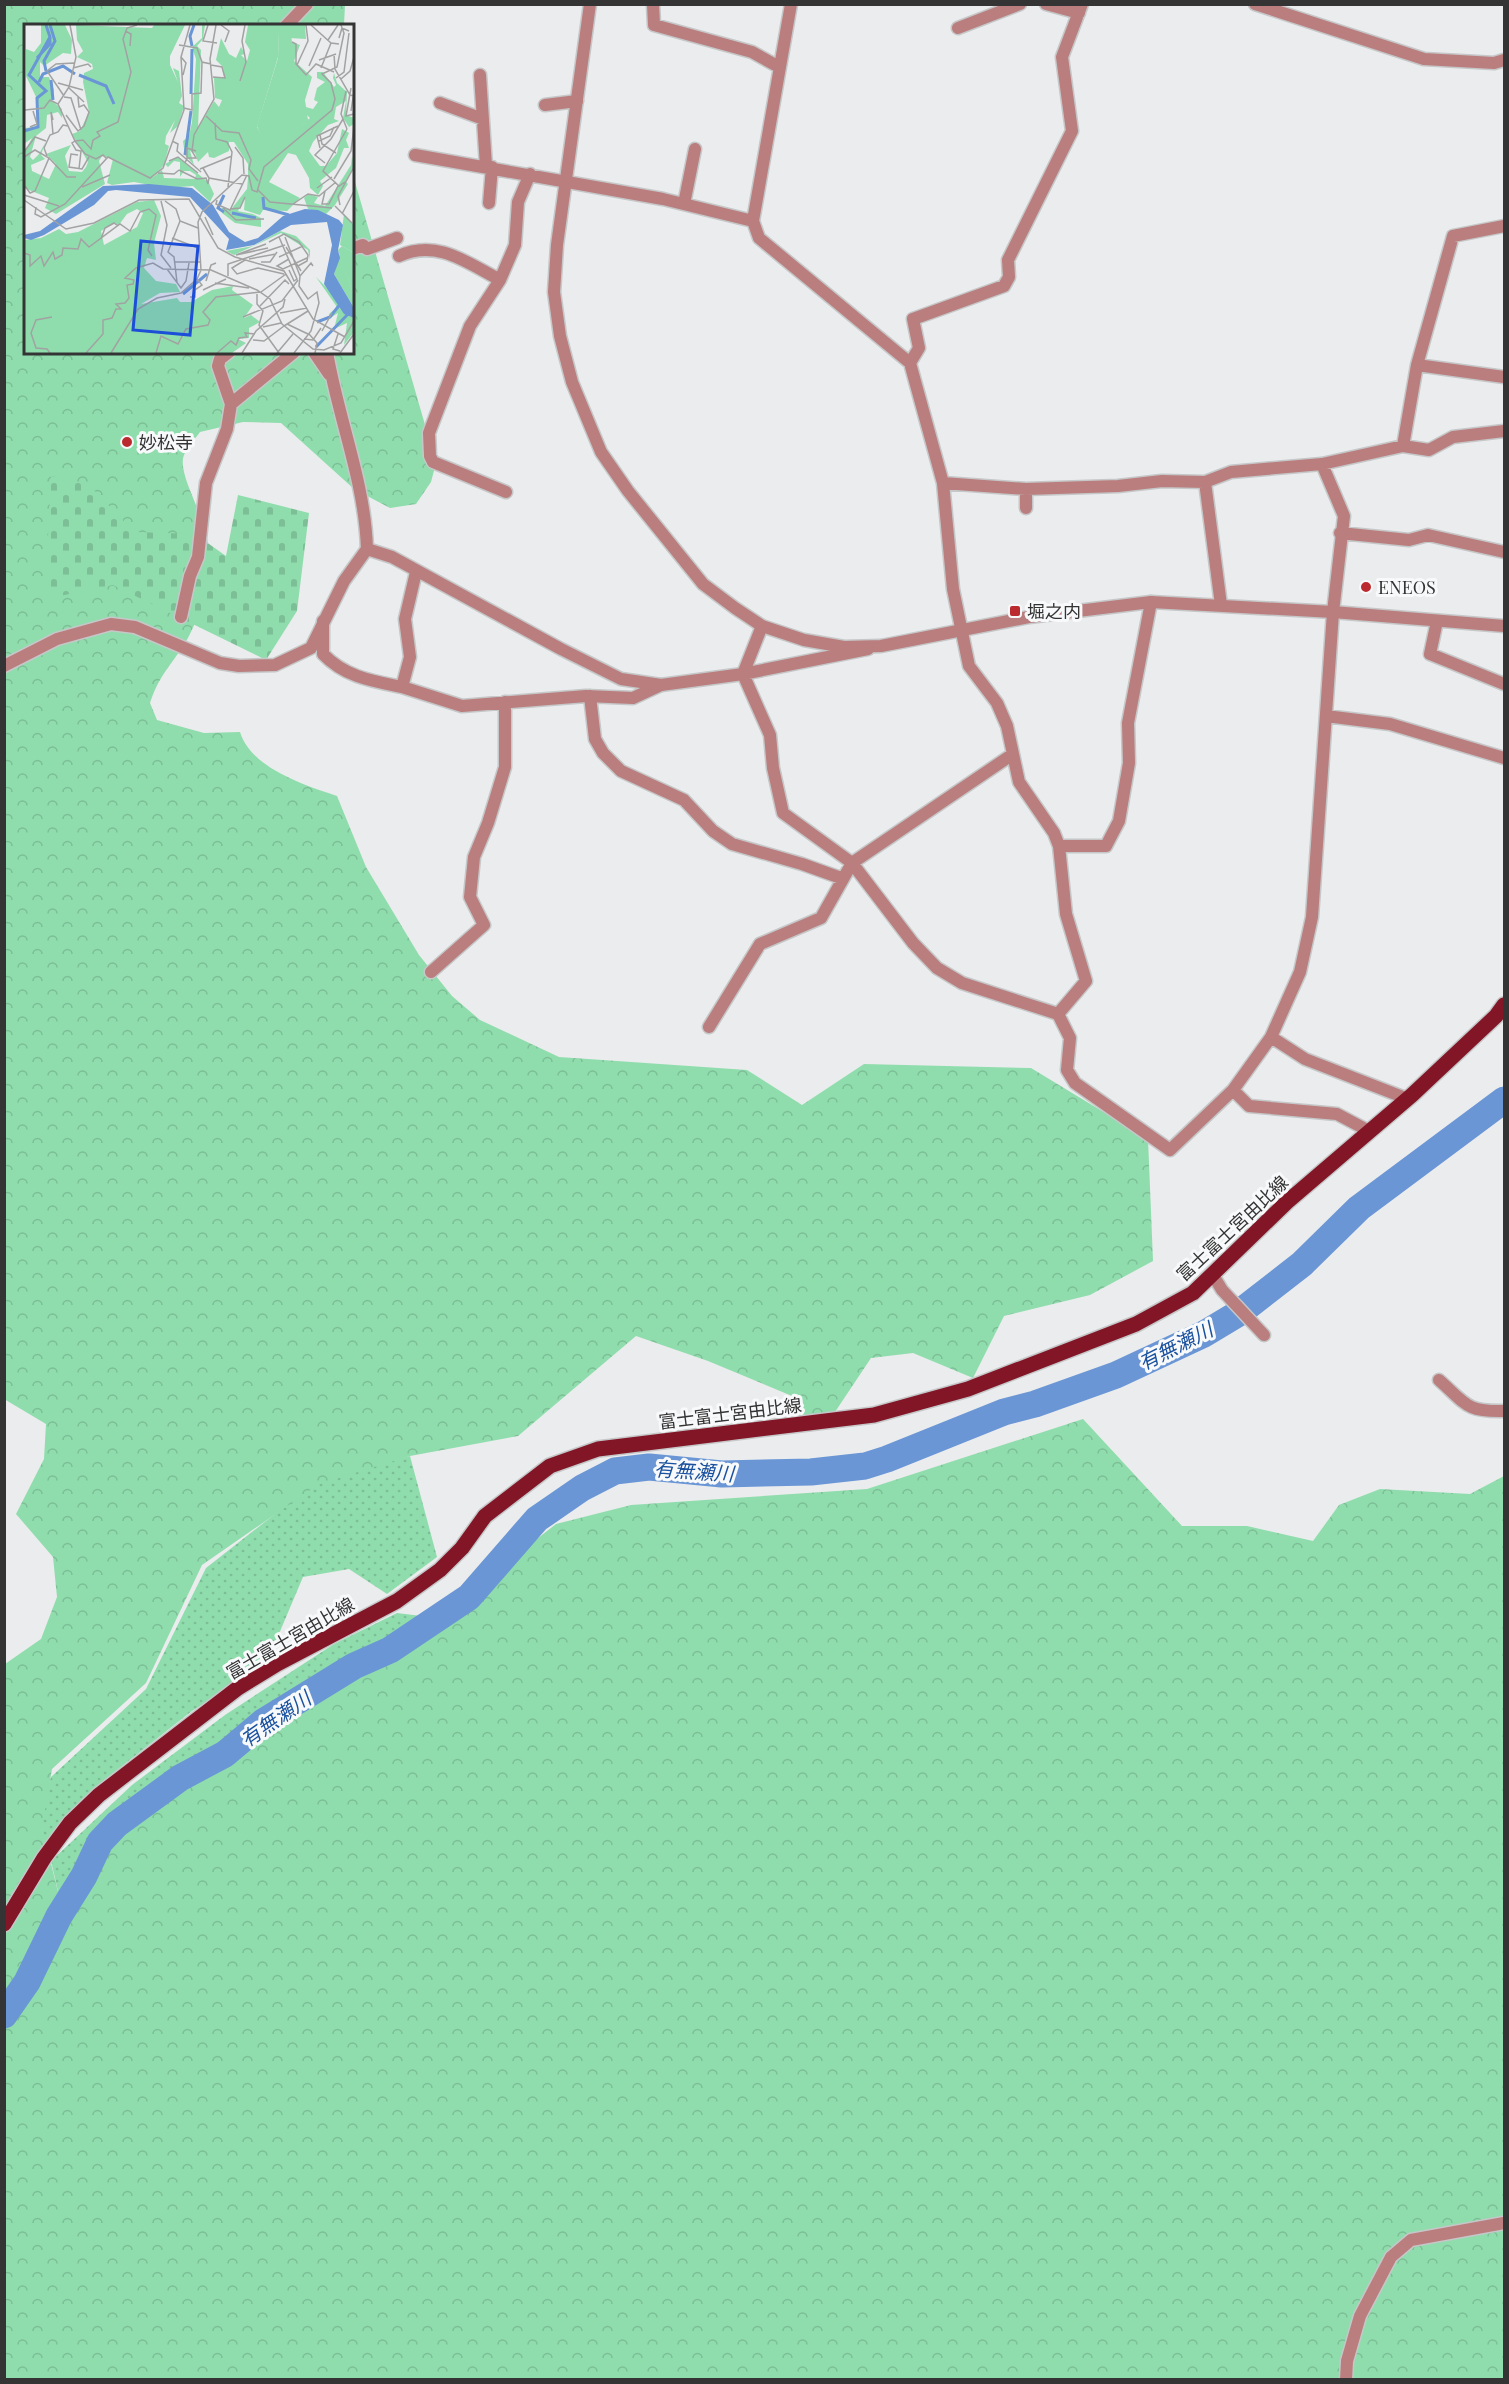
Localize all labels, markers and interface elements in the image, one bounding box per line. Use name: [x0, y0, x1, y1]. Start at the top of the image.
inset map: [24, 24, 354, 354]
place label: 妙松寺: [139, 430, 193, 454]
marker: 妙松寺: [120, 435, 134, 449]
place label: ENEOS: [1378, 575, 1436, 599]
marker: ENEOS: [1359, 580, 1373, 594]
place label: 堀之内: [1027, 599, 1081, 623]
marker: 堀之内: [1008, 604, 1022, 618]
street label: 富士富士宮由比線: [1171, 1170, 1293, 1286]
water label: 有無瀬川: [1133, 1314, 1219, 1375]
street label: 富士富士宮由比線: [657, 1392, 803, 1434]
water label: 有無瀬川: [653, 1454, 737, 1486]
street label: 富士富士宮由比線: [222, 1592, 358, 1684]
water label: 有無瀬川: [234, 1683, 317, 1752]

